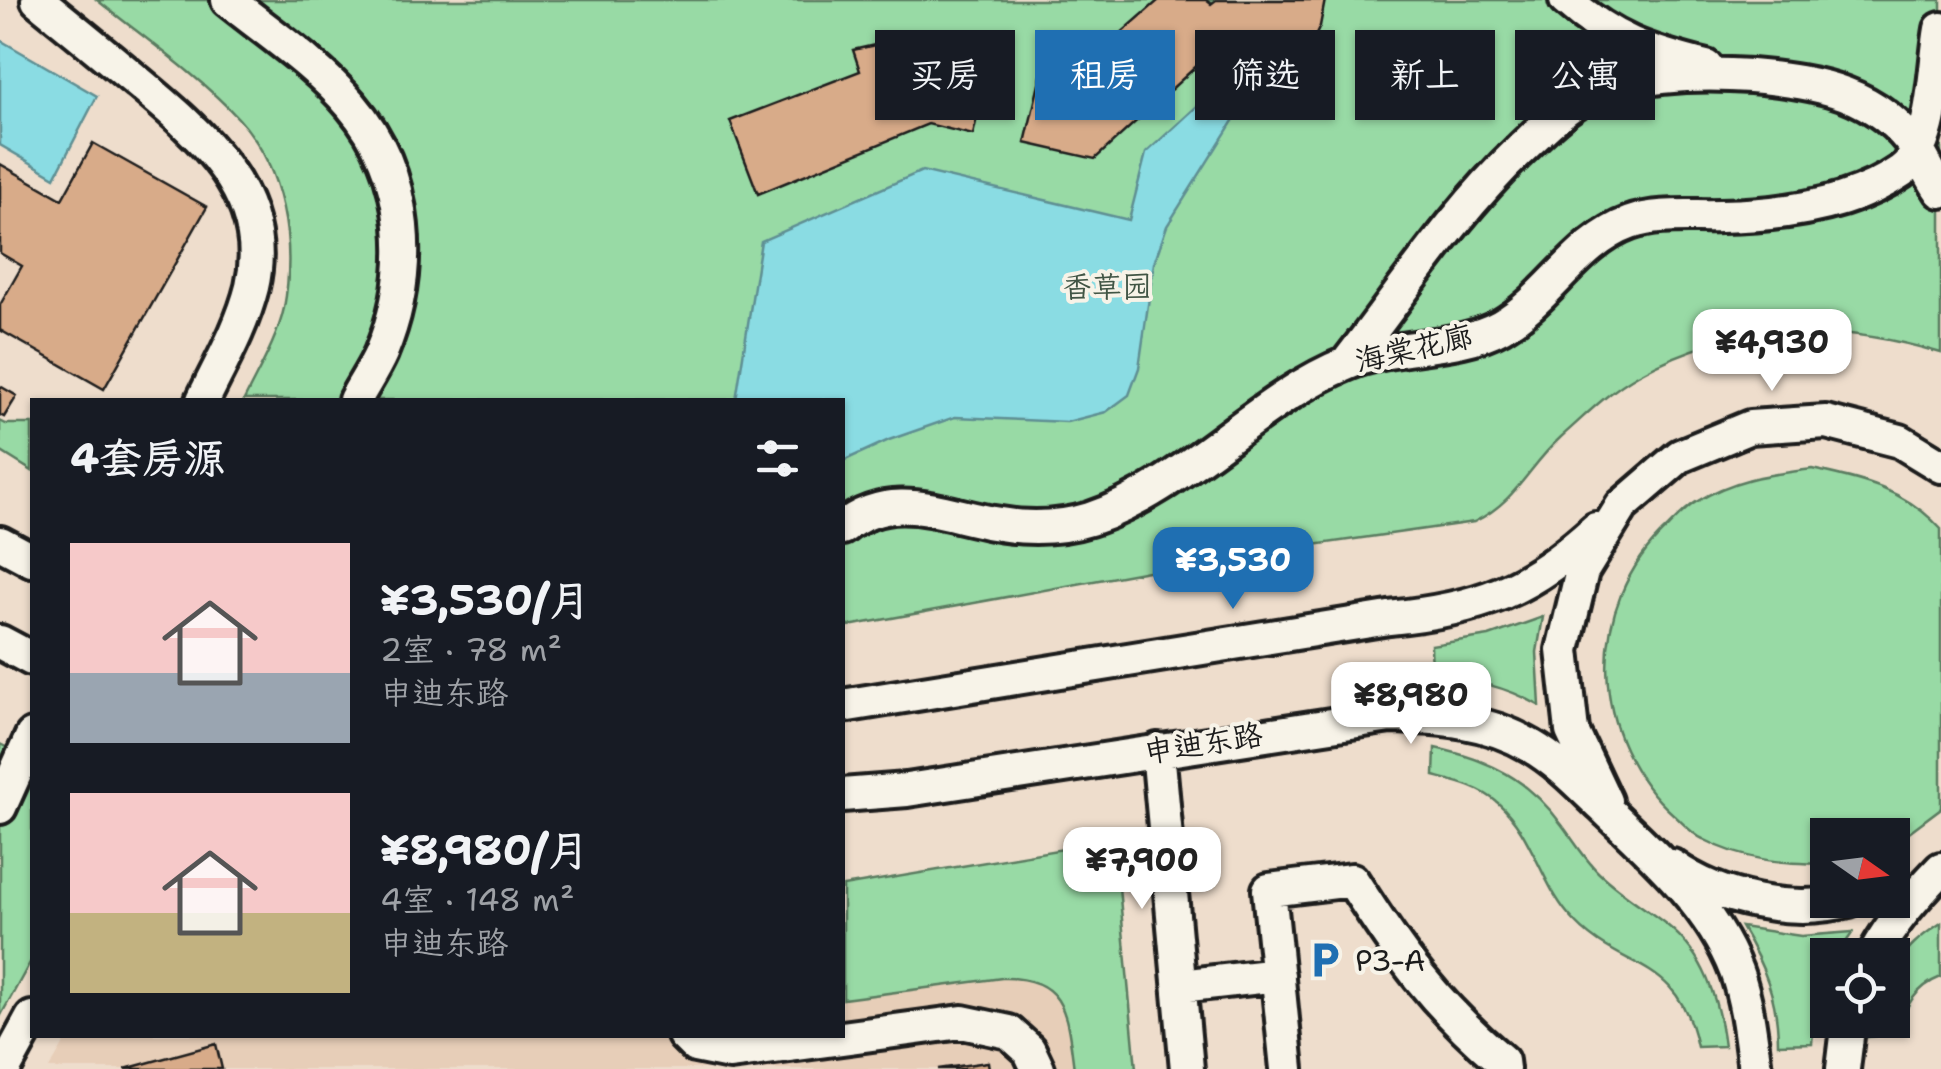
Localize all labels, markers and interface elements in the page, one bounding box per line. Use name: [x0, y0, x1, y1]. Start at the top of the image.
chip: 买房: [875, 30, 1015, 120]
chip: 租房: [1035, 30, 1175, 120]
chip: 筛选: [1195, 30, 1335, 120]
chip: 新上: [1355, 30, 1495, 120]
chip: 公寓: [1515, 30, 1655, 120]
park label: 香草园: [1062, 266, 1152, 307]
pin: ¥4,930: [1691, 309, 1853, 394]
street label: 海棠花廊: [1351, 315, 1477, 381]
text: ¥4,930: [1715, 320, 1829, 363]
text: 4套房源: [70, 430, 225, 486]
icon: filters: [750, 431, 805, 486]
pin: ¥3,530: [1152, 527, 1314, 612]
text: ¥3,530: [1175, 538, 1291, 581]
text: ¥3,530/月: [380, 572, 591, 628]
icon: home: [150, 583, 270, 703]
text: 2室 · 78 m²: [380, 628, 562, 671]
pin: ¥8,980: [1330, 662, 1492, 747]
text: 申迪东路: [380, 671, 508, 714]
text: ¥8,980: [1353, 673, 1469, 716]
street label: 申迪东路: [1141, 713, 1265, 773]
north arrow: [1810, 818, 1910, 918]
map controls: [1810, 818, 1910, 1038]
text: ¥8,980/月: [380, 822, 590, 878]
pin: ¥7,900: [1061, 827, 1223, 912]
icon: home: [150, 833, 270, 953]
text: ¥7,900: [1085, 838, 1199, 881]
text: 4室 · 148 m²: [380, 878, 574, 921]
text: 申迪东路: [380, 921, 508, 964]
button: locate: [1810, 938, 1910, 1038]
parking icon: P3-A: [1304, 939, 1346, 981]
place label: P3-A: [1355, 940, 1426, 981]

